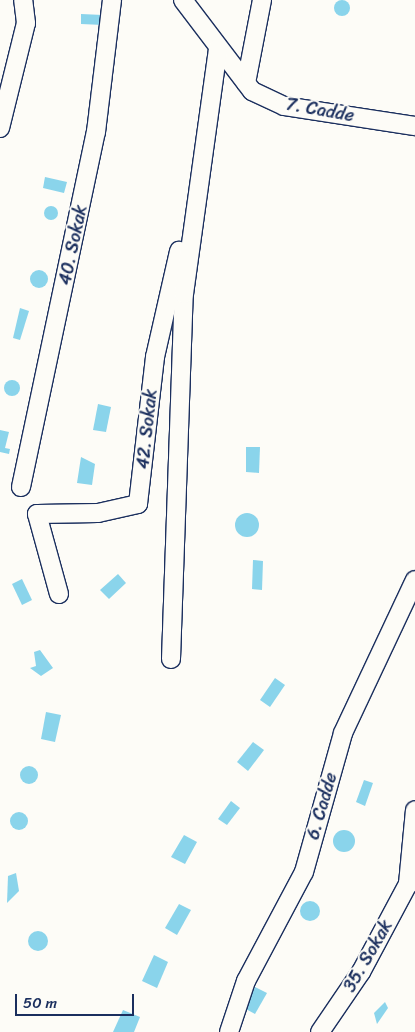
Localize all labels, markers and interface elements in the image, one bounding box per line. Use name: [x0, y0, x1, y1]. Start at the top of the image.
street label: 7. Cadde: [284, 93, 356, 127]
street label: 40. Sokak: [54, 203, 92, 287]
street label: 42. Sokak: [132, 388, 162, 470]
street label: 6. Cadde: [302, 770, 342, 842]
street label: 35. Sokak: [339, 916, 397, 996]
scale bar: [18, 984, 136, 1016]
text: 50 m: [23, 990, 57, 1016]

